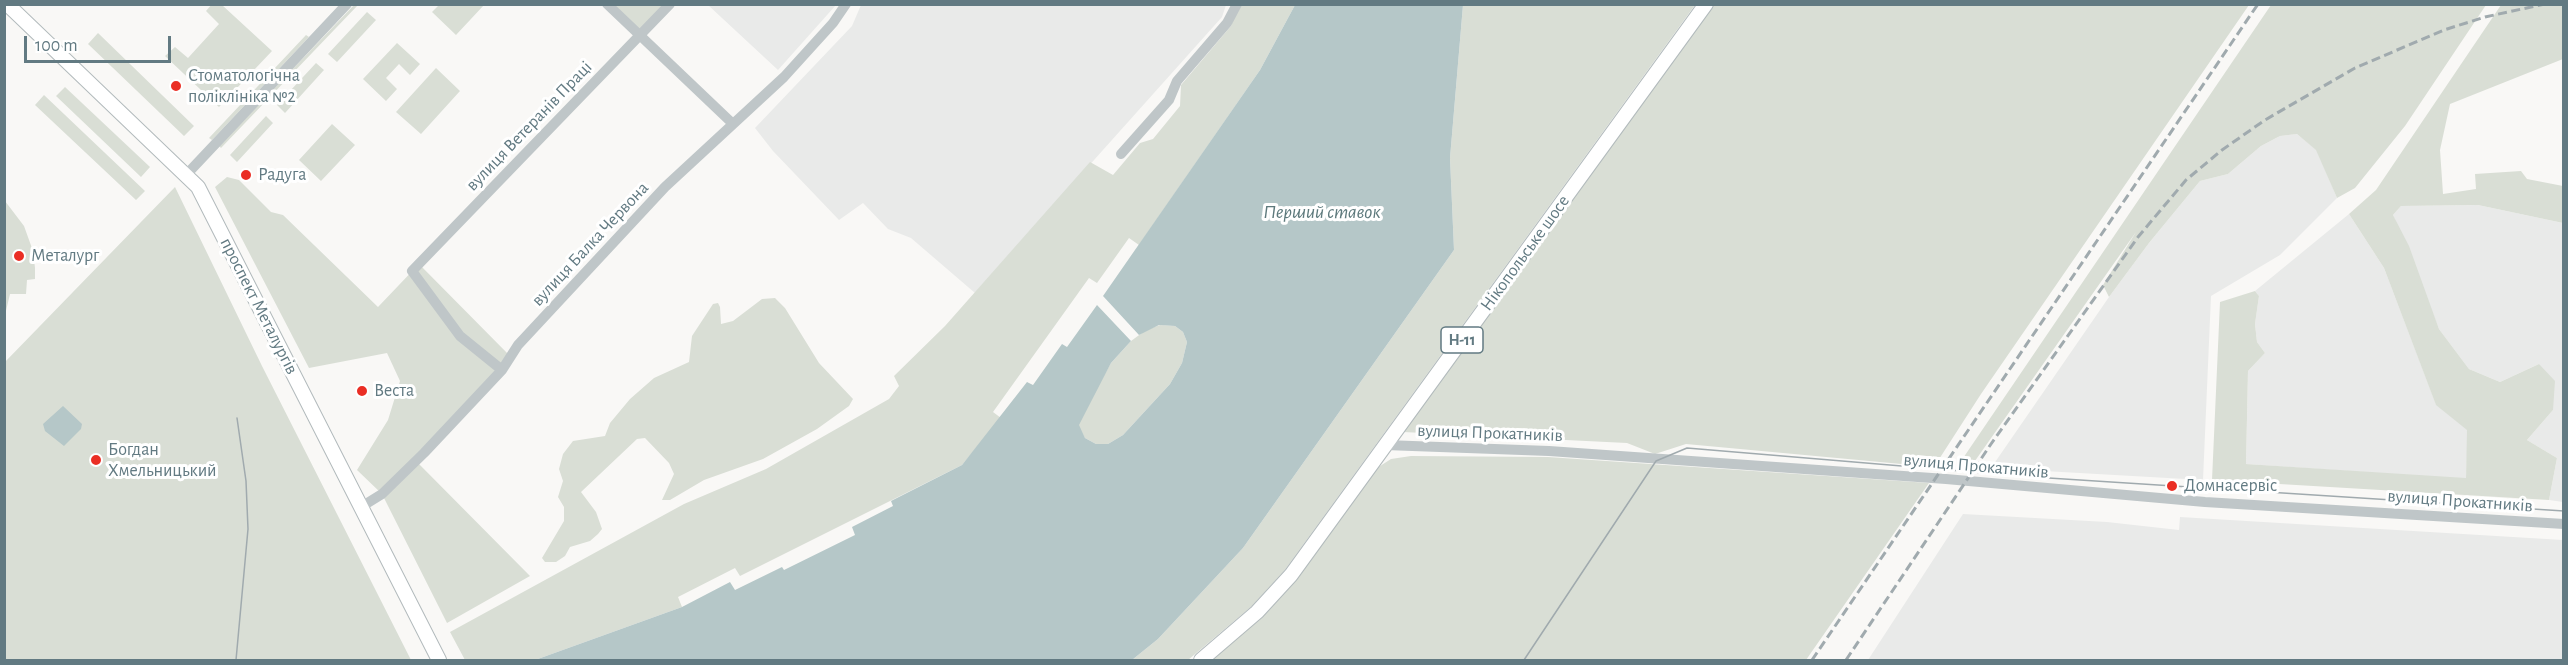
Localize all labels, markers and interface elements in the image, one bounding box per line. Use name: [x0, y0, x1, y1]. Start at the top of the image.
scale bar: [27, 24, 174, 62]
text: 100 m: [35, 37, 78, 55]
street label: вулиця Ветеранів Праці: [461, 57, 597, 195]
place label: Стоматологічна поліклініка №2: [188, 65, 300, 107]
marker: Стоматологічна поліклініка №2: [169, 79, 183, 93]
place label: Радуга: [258, 164, 306, 186]
marker: Радуга: [239, 168, 253, 182]
street label: вулиця Балка Червона: [527, 177, 653, 311]
street label: Нікопольське шосе: [1476, 191, 1574, 315]
water label: Перший ставок: [1263, 200, 1381, 224]
street label: проспект Металургів: [215, 234, 303, 378]
place label: Металург: [31, 245, 99, 267]
marker: Металург: [12, 249, 26, 263]
road number: Н-11: [1441, 327, 1483, 353]
place label: Веста: [374, 380, 414, 402]
marker: Веста: [355, 384, 369, 398]
street label: вулиця Прокатників: [1417, 420, 1563, 446]
place label: Богдан Хмельницький: [108, 439, 217, 482]
street label: вулиця Прокатників: [1902, 449, 2050, 483]
marker: Богдан Хмельницький: [89, 453, 103, 467]
place label: Домнасервіс: [2184, 475, 2277, 497]
marker: Домнасервіс: [2165, 479, 2179, 493]
street label: вулиця Прокатників: [2387, 485, 2533, 517]

